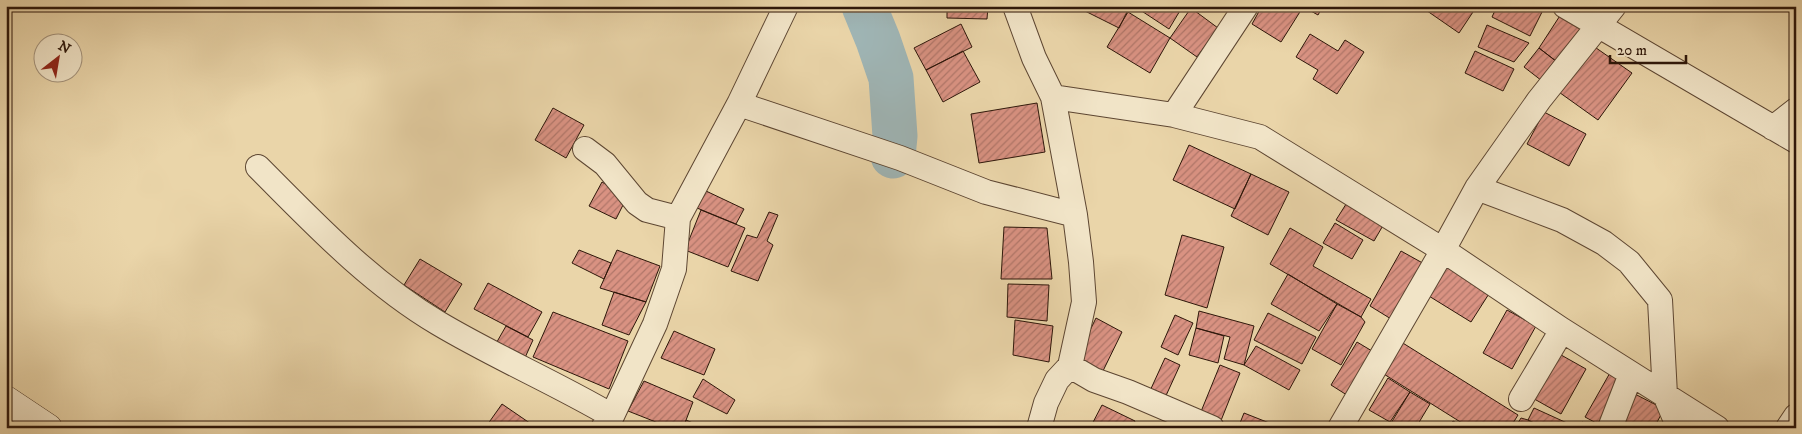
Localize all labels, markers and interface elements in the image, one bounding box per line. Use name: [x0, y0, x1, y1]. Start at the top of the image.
north arrow: [32, 32, 82, 82]
scale bar: [1610, 32, 1686, 64]
text: N: [55, 37, 74, 59]
text: 20 m: [1617, 41, 1647, 60]

